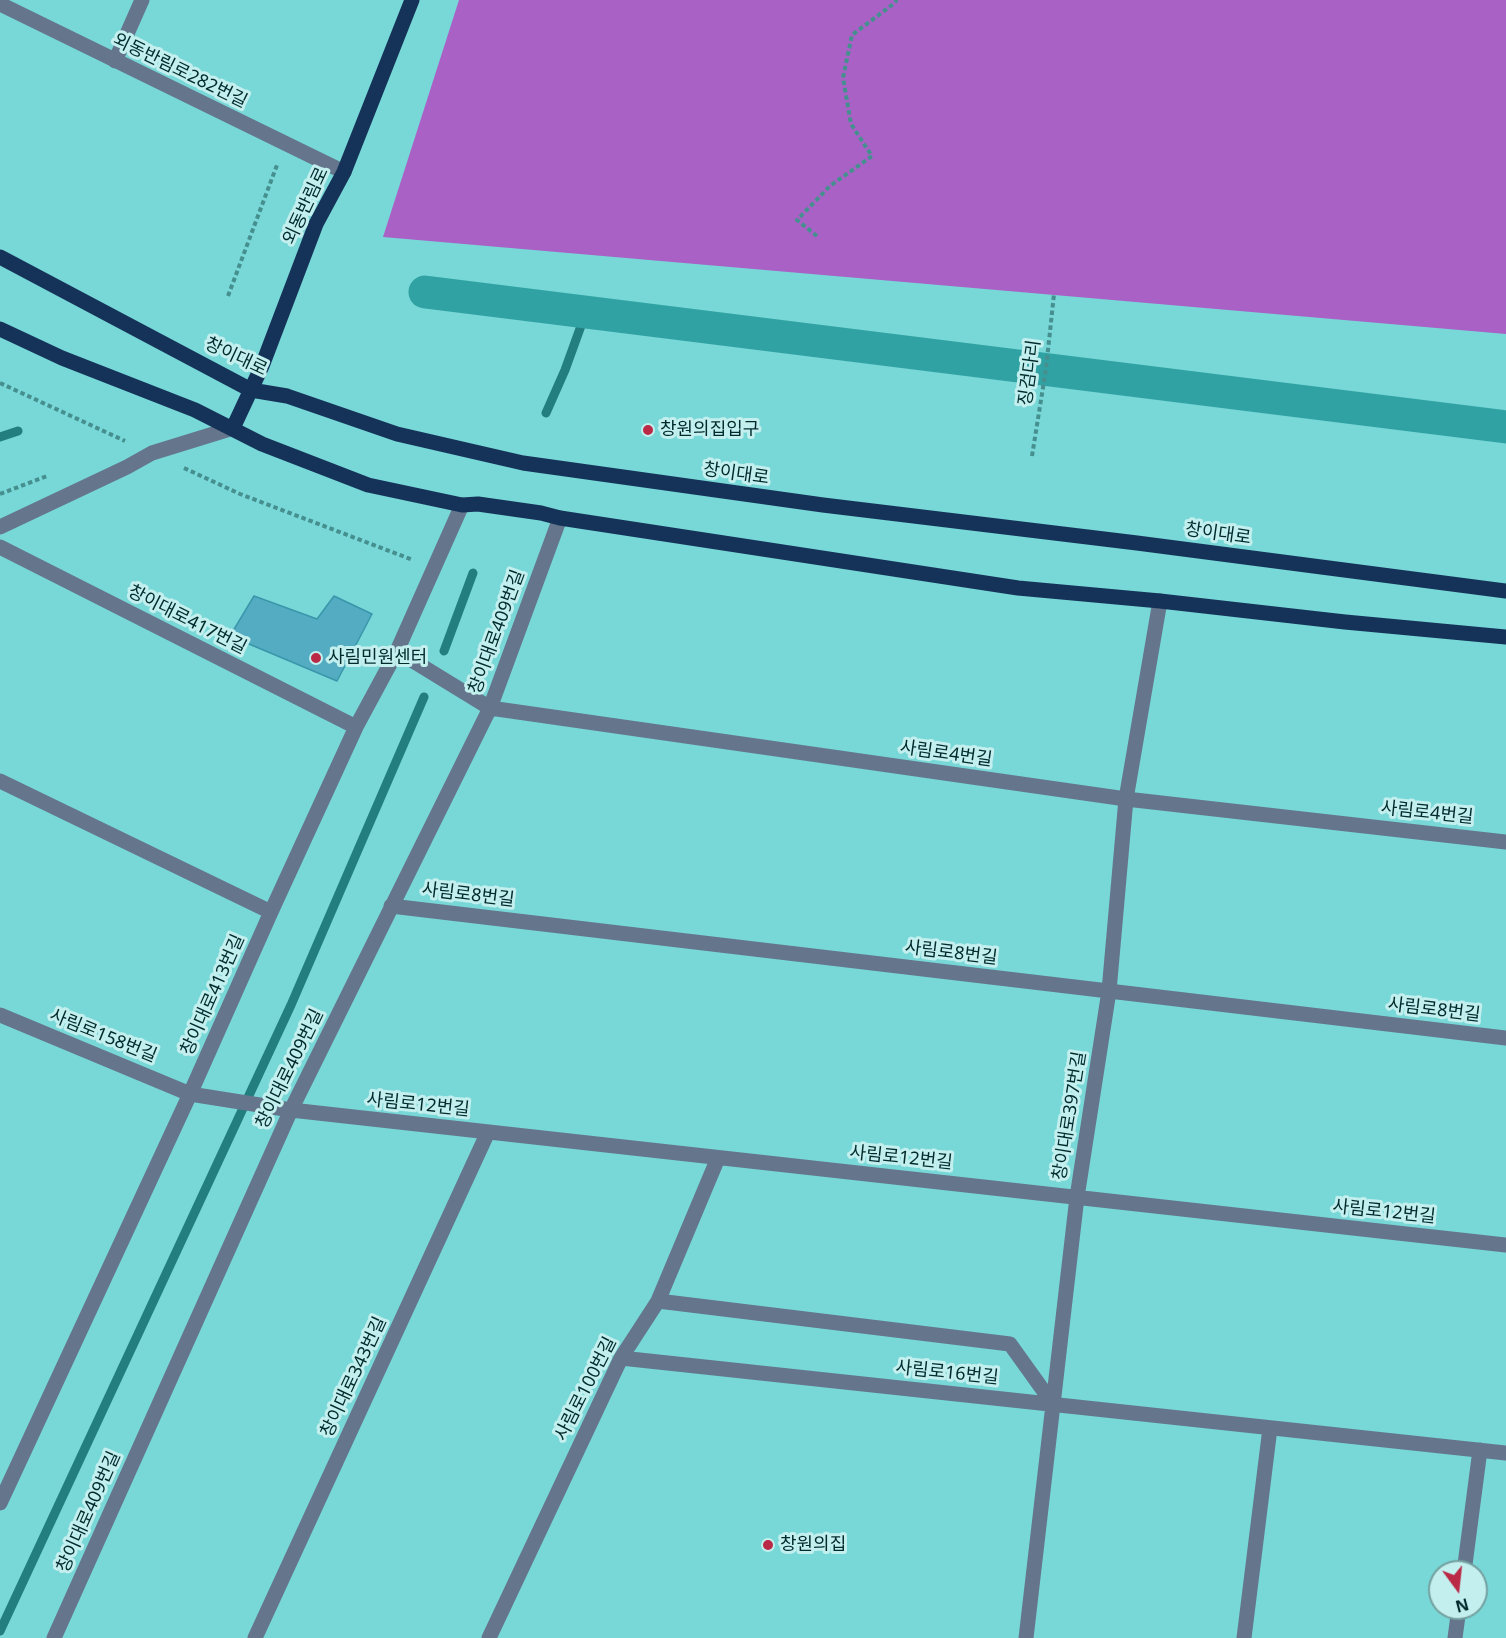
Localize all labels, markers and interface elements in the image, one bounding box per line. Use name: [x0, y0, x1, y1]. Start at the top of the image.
street label: 외동반림로282번길: [109, 29, 251, 113]
street label: 외동반림로: [279, 164, 333, 248]
street label: 창이대로: [201, 333, 271, 381]
street label: 징검다리: [1015, 339, 1045, 407]
place label: 창원의집입구: [660, 419, 759, 441]
marker: 창원의집입구: [641, 423, 655, 437]
street label: 창이대로: [702, 459, 770, 489]
street label: 창이대로: [1184, 519, 1252, 549]
street label: 창이대로409번길: [465, 567, 529, 697]
street label: 창이대로417번길: [124, 581, 250, 659]
place label: 사림민원센터: [328, 647, 427, 669]
marker: 사림민원센터: [309, 651, 323, 665]
street label: 사림로4번길: [898, 737, 994, 771]
street label: 사림로4번길: [1380, 797, 1474, 829]
street label: 사림로8번길: [420, 879, 516, 911]
street label: 창이대로413번길: [177, 931, 249, 1059]
street label: 사림로8번길: [903, 937, 999, 969]
street label: 사림로8번길: [1386, 994, 1482, 1026]
street label: 사림로158번길: [46, 1005, 160, 1067]
street label: 창이대로409번길: [252, 1006, 328, 1132]
street label: 창이대로397번길: [1049, 1050, 1091, 1182]
street label: 사림로12번길: [365, 1089, 471, 1121]
street label: 사림로12번길: [848, 1142, 954, 1174]
street label: 사림로12번길: [1331, 1196, 1437, 1228]
street label: 창이대로343번길: [317, 1313, 391, 1441]
street label: 사림로100번길: [551, 1333, 621, 1445]
street label: 사림로16번길: [894, 1357, 1000, 1389]
street label: 창이대로409번길: [53, 1448, 125, 1576]
place label: 창원의집: [780, 1534, 846, 1556]
marker: 창원의집: [761, 1538, 775, 1552]
north arrow: [1428, 1560, 1488, 1620]
text: N: [1453, 1593, 1471, 1618]

